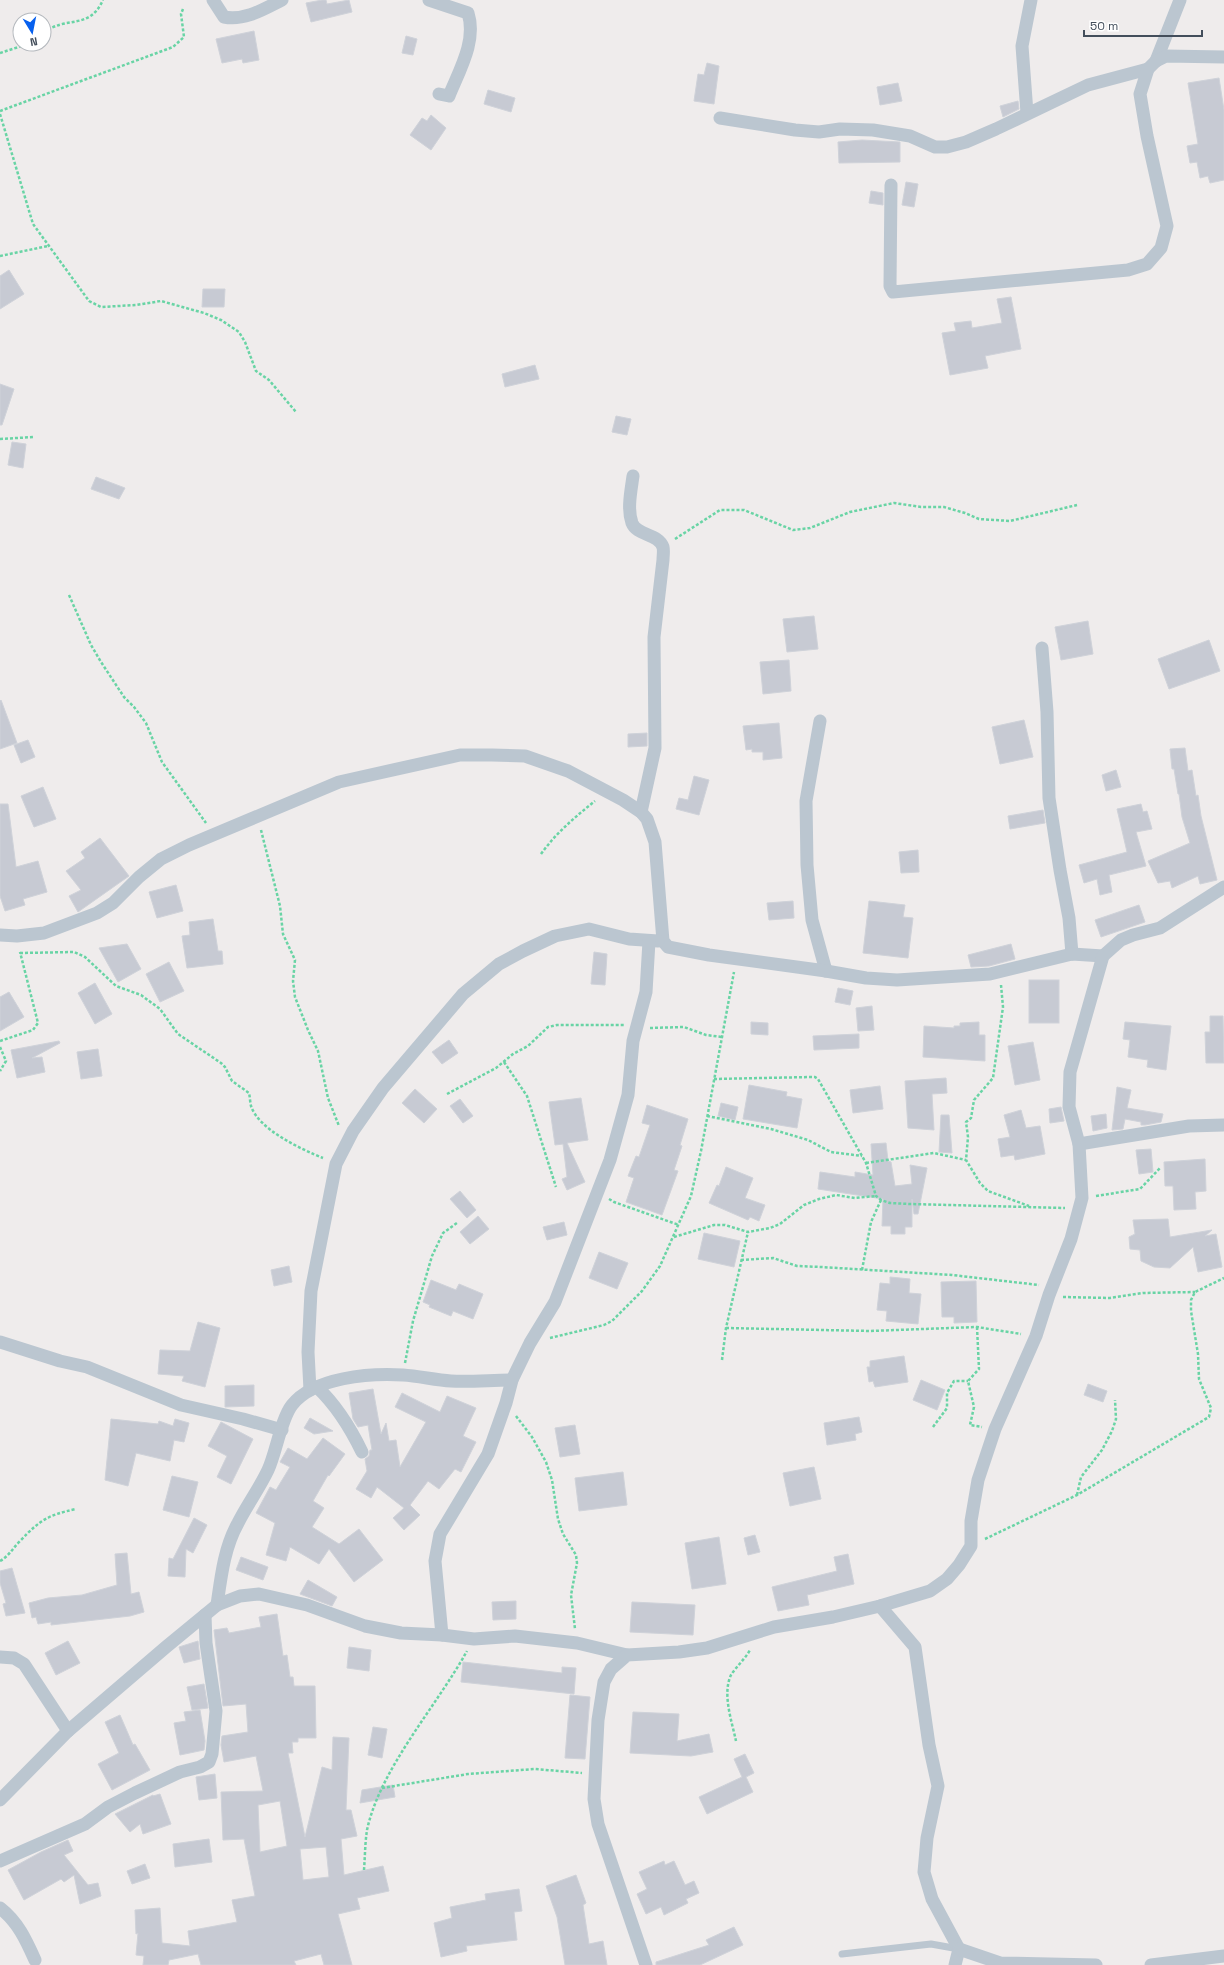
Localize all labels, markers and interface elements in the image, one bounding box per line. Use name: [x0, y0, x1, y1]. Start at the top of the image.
north arrow: [12, 12, 52, 52]
scale bar: [1084, 12, 1202, 38]
text: 50 m: [1090, 18, 1118, 34]
text: N: [29, 34, 39, 49]

